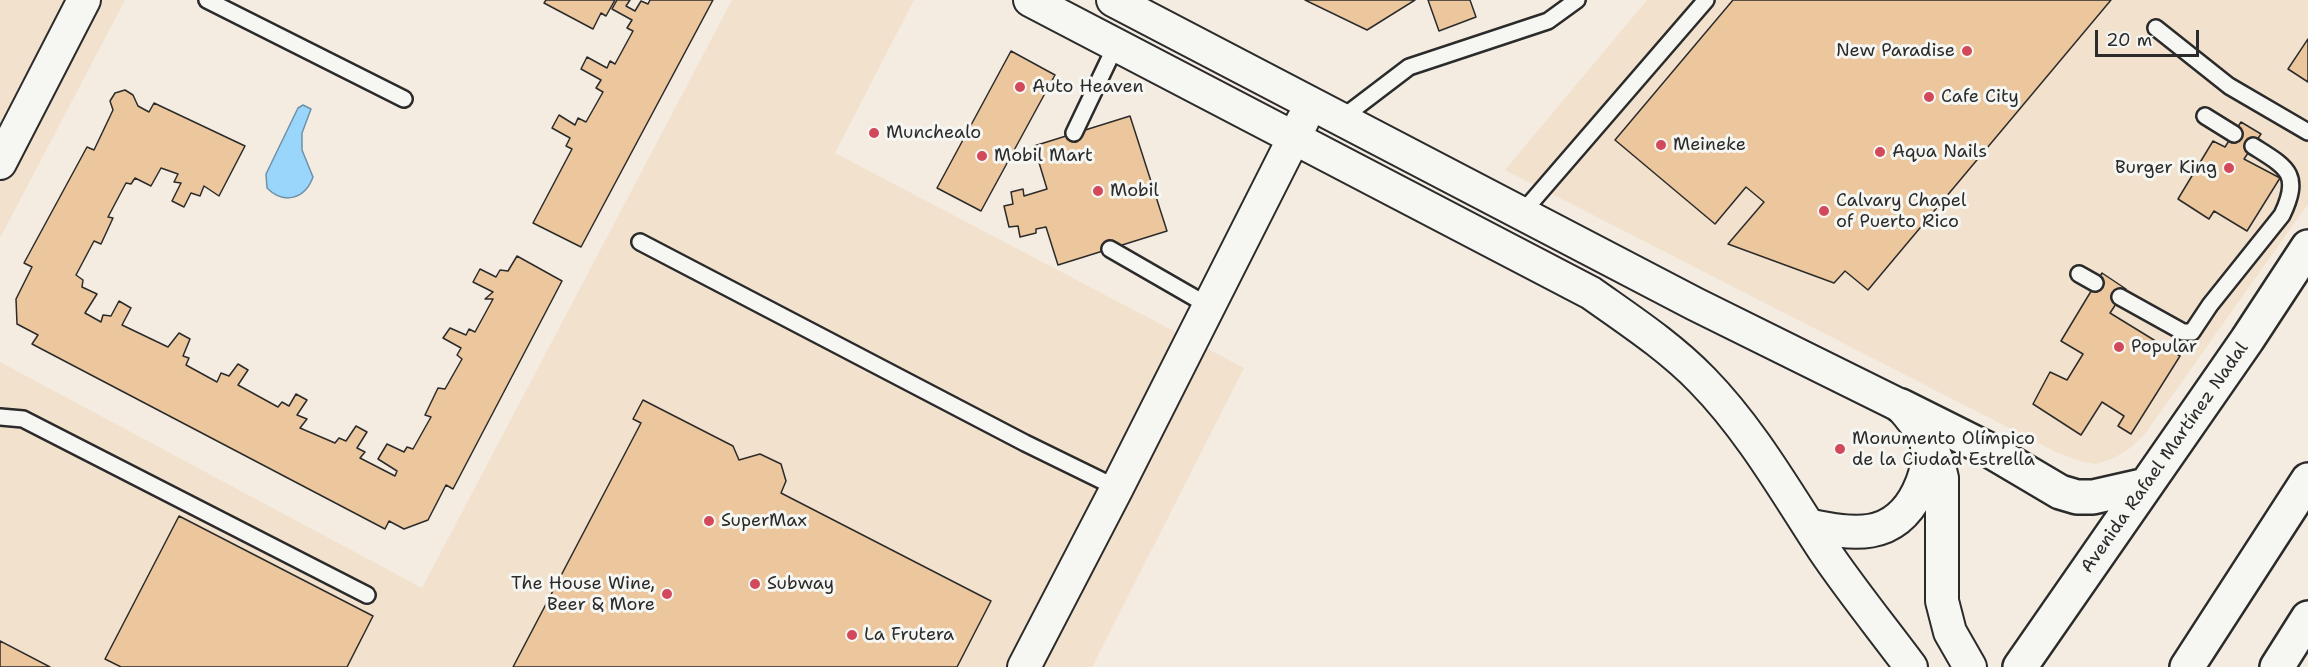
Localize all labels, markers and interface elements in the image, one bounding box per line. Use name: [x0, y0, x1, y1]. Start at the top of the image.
scale bar: [2098, 18, 2202, 56]
text: 20 m: [2106, 28, 2152, 52]
place label: New Paradise: [1836, 40, 1955, 62]
marker: New Paradise: [1960, 44, 1974, 58]
place label: Auto Heaven: [1032, 76, 1144, 98]
marker: Auto Heaven: [1013, 80, 1027, 94]
place label: Cafe City: [1941, 86, 2019, 108]
marker: Cafe City: [1922, 90, 1936, 104]
place label: Munchealo: [886, 122, 981, 144]
marker: Munchealo: [867, 126, 881, 140]
place label: Meineke: [1673, 134, 1746, 156]
marker: Meineke: [1654, 138, 1668, 152]
place label: Aqua Nails: [1892, 141, 1987, 163]
place label: Mobil Mart: [994, 145, 1093, 167]
marker: Aqua Nails: [1873, 145, 1887, 159]
marker: Mobil Mart: [975, 149, 989, 163]
place label: Burger King: [2115, 157, 2217, 179]
marker: Burger King: [2222, 161, 2236, 175]
place label: Mobil: [1110, 180, 1159, 202]
marker: Mobil: [1091, 184, 1105, 198]
place label: Calvary Chapel of Puerto Rico: [1836, 190, 1966, 232]
marker: Calvary Chapel of Puerto Rico: [1817, 204, 1831, 218]
place label: Popular: [2131, 336, 2197, 358]
street label: Avenida Rafael Martínez Nadal: [2077, 338, 2253, 578]
marker: Popular: [2112, 340, 2126, 354]
place label: Monumento Olímpico de la Ciudad Estrella: [1852, 428, 2035, 470]
marker: Monumento Olímpico de la Ciudad Estrella: [1833, 442, 1847, 456]
place label: SuperMax: [721, 510, 807, 532]
marker: SuperMax: [702, 514, 716, 528]
place label: The House Wine, Beer & More: [511, 573, 655, 616]
place label: Subway: [767, 573, 834, 595]
marker: Subway: [748, 577, 762, 591]
marker: The House Wine, Beer & More: [660, 587, 674, 601]
place label: La Frutera: [864, 624, 954, 646]
marker: La Frutera: [845, 628, 859, 642]

